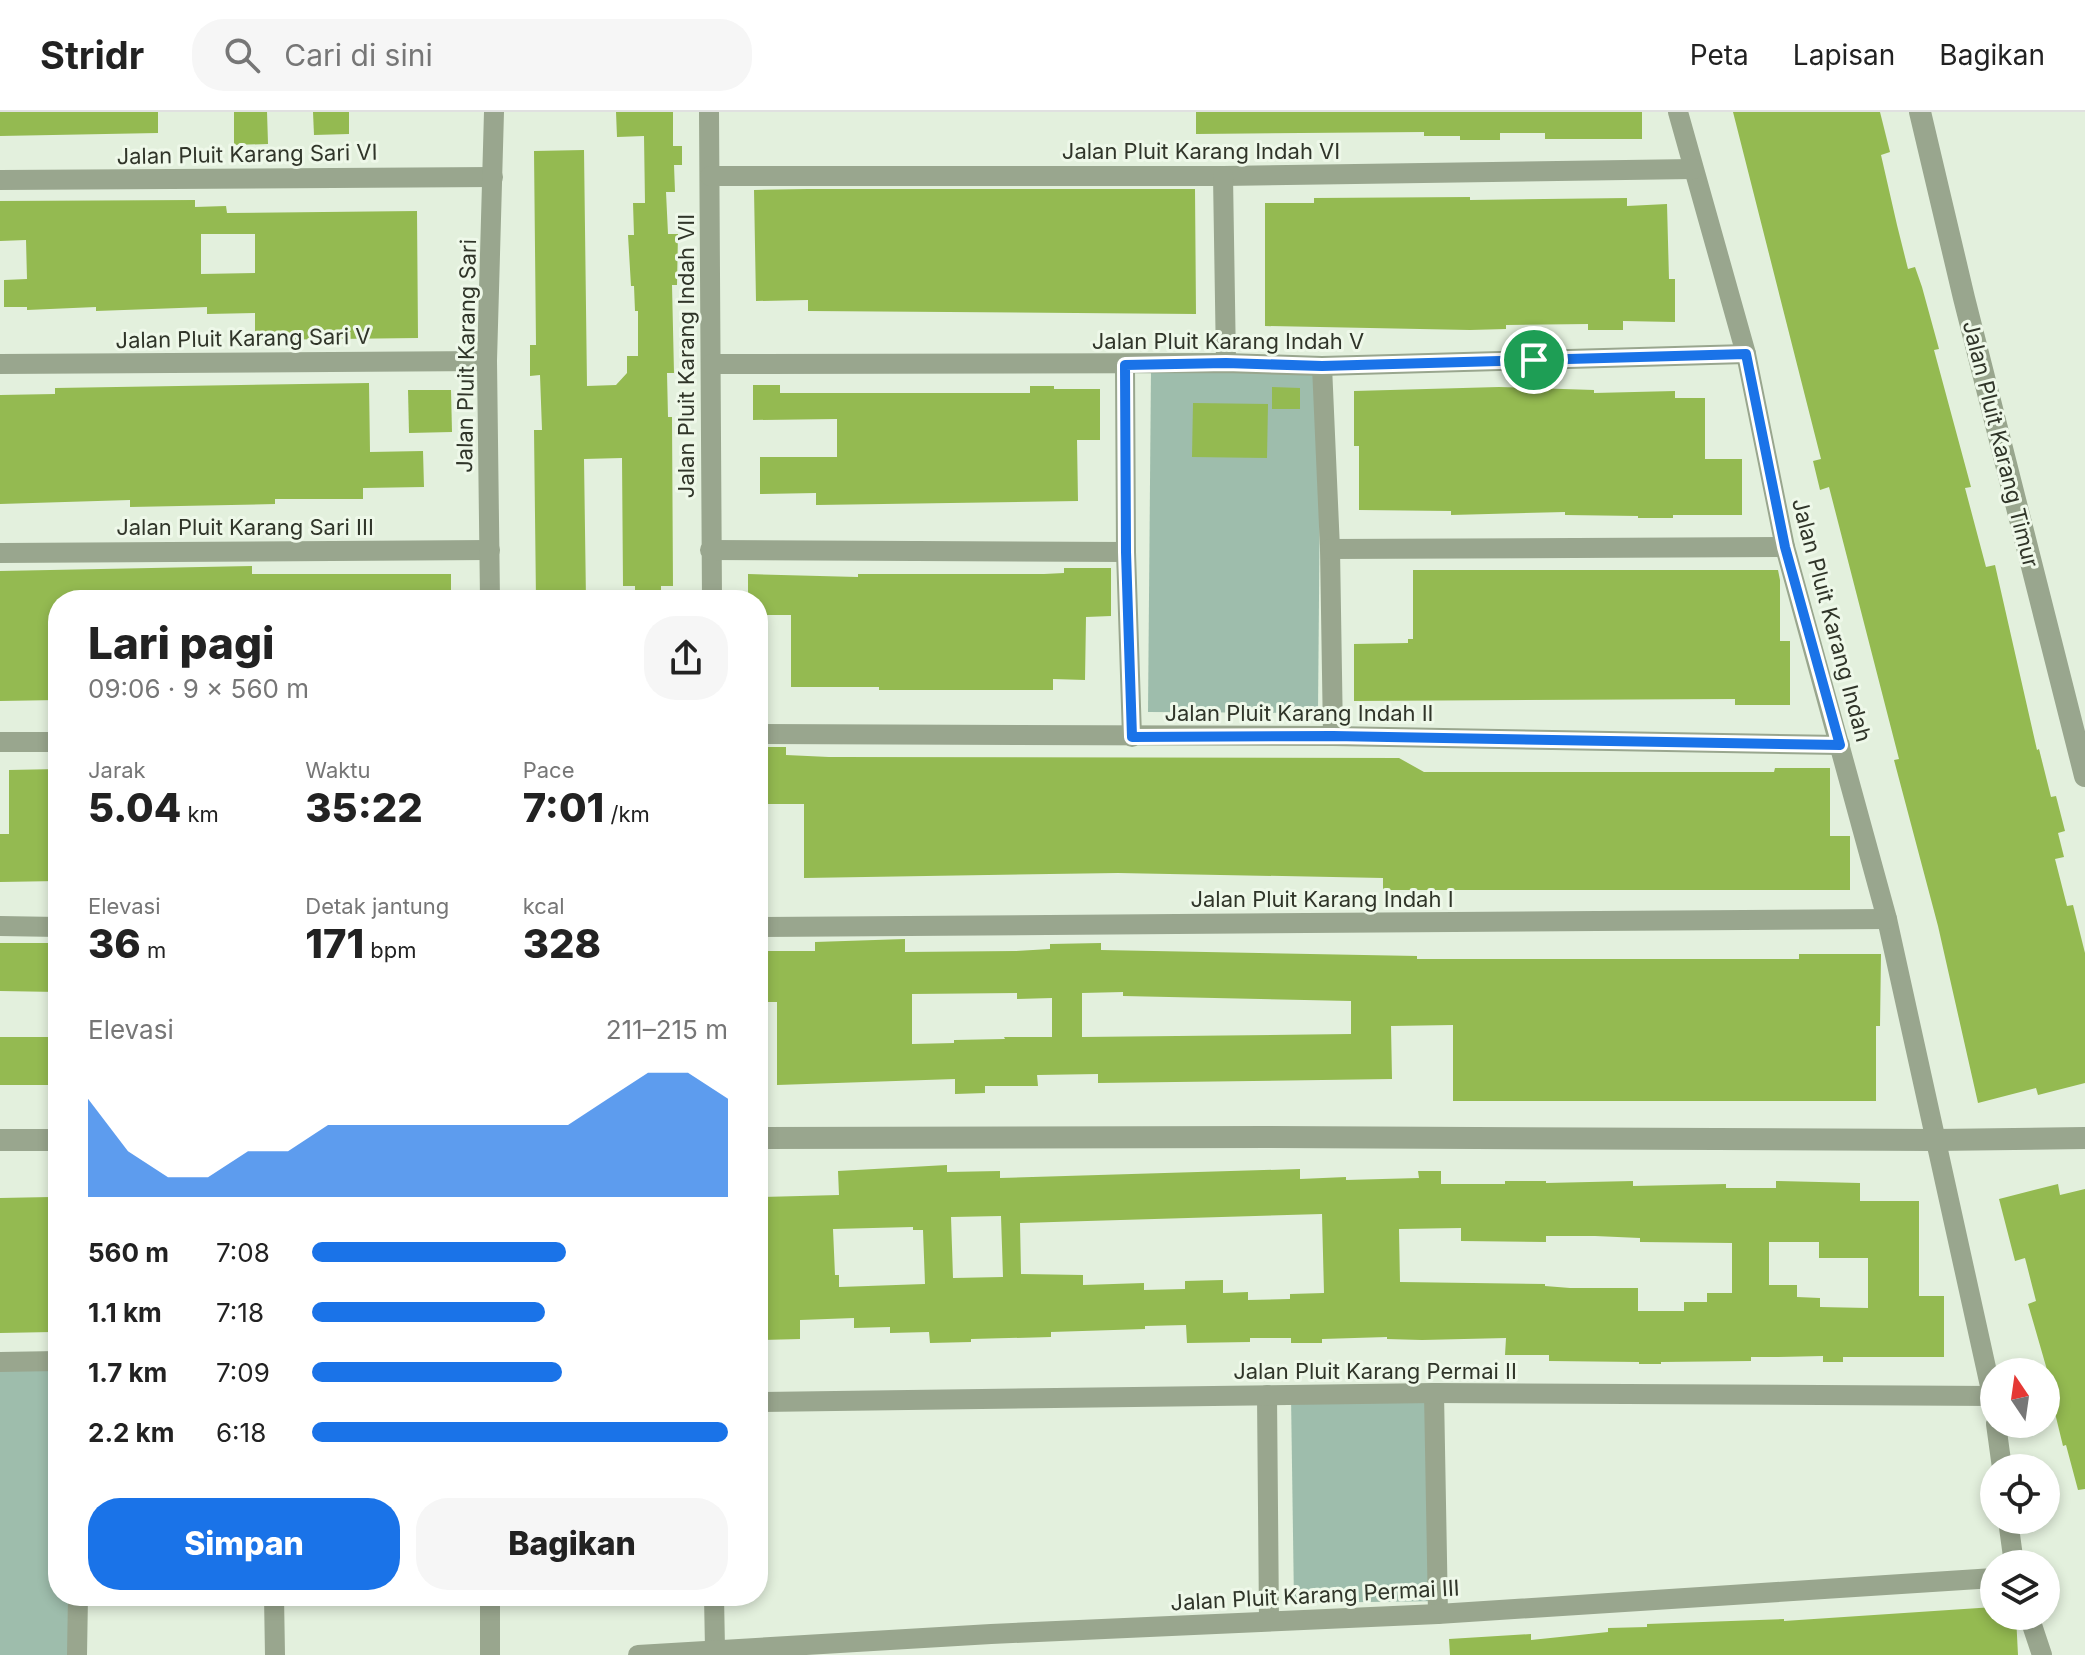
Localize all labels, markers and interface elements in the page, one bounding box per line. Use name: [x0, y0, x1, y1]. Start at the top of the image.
search box: [192, 19, 752, 91]
text: Stridr: [40, 32, 144, 78]
icon: search: [220, 33, 264, 77]
text: Cari di sini: [284, 37, 433, 73]
text: Peta: [1690, 38, 1749, 72]
text: Lapisan: [1793, 38, 1895, 72]
text: Bagikan: [1939, 38, 2045, 72]
street label: Jalan Pluit Karang Indah VI: [1062, 138, 1340, 164]
street label: Jalan Pluit Karang Sari VI: [116, 139, 378, 169]
street label: Jalan Pluit Karang Indah VII: [673, 214, 699, 498]
street label: Jalan Pluit Karang Sari: [451, 239, 481, 473]
street label: Jalan Pluit Karang Timur: [1958, 318, 2044, 570]
street label: Jalan Pluit Karang Sari V: [115, 323, 371, 353]
pin: [1500, 326, 1568, 394]
street label: Jalan Pluit Karang Indah V: [1092, 328, 1364, 354]
icon: arrive: [1512, 338, 1556, 382]
street label: Jalan Pluit Karang Indah: [1787, 495, 1877, 745]
street label: Jalan Pluit Karang Sari III: [116, 514, 374, 540]
text: Lari pagi: [88, 616, 274, 670]
button: share: [644, 616, 728, 700]
text: 09:06 · 9 × 560 m: [88, 673, 309, 704]
street label: Jalan Pluit Karang Indah II: [1164, 700, 1434, 726]
text: Jarak: [88, 757, 146, 783]
text: Waktu: [305, 757, 371, 783]
text: Pace: [523, 757, 574, 783]
text: 5.04: [88, 783, 181, 832]
text: 35:22: [305, 783, 423, 832]
text: 7:01: [523, 783, 604, 832]
text: km: [181, 801, 219, 827]
text: /km: [604, 801, 650, 827]
street label: Jalan Pluit Karang Indah I: [1190, 886, 1454, 912]
text: Elevasi: [88, 893, 161, 919]
text: Detak jantung: [305, 893, 449, 919]
text: kcal: [523, 893, 565, 919]
text: 36: [88, 919, 141, 968]
text: 171: [305, 919, 364, 968]
text: 328: [523, 919, 601, 968]
text: m: [141, 937, 166, 963]
text: bpm: [364, 937, 417, 963]
text: Elevasi: [88, 1014, 174, 1045]
text: 211–215 m: [606, 1014, 728, 1045]
text: 560 m: [88, 1237, 169, 1268]
text: 7:08: [216, 1237, 270, 1268]
text: 1.1 km: [88, 1297, 162, 1328]
text: 7:18: [216, 1297, 264, 1328]
text: 1.7 km: [88, 1357, 167, 1388]
text: 7:09: [216, 1357, 270, 1388]
street label: Jalan Pluit Karang Permai II: [1233, 1358, 1517, 1384]
north arrow: [1980, 1358, 2060, 1438]
map controls: [1980, 1358, 2060, 1630]
text: 2.2 km: [88, 1417, 174, 1448]
text: 6:18: [216, 1417, 266, 1448]
button: locate: [1980, 1454, 2060, 1534]
button: Simpan: [88, 1498, 400, 1590]
button: Bagikan: [416, 1498, 728, 1590]
button: layers: [1980, 1550, 2060, 1630]
street label: Jalan Pluit Karang Permai III: [1170, 1574, 1460, 1616]

